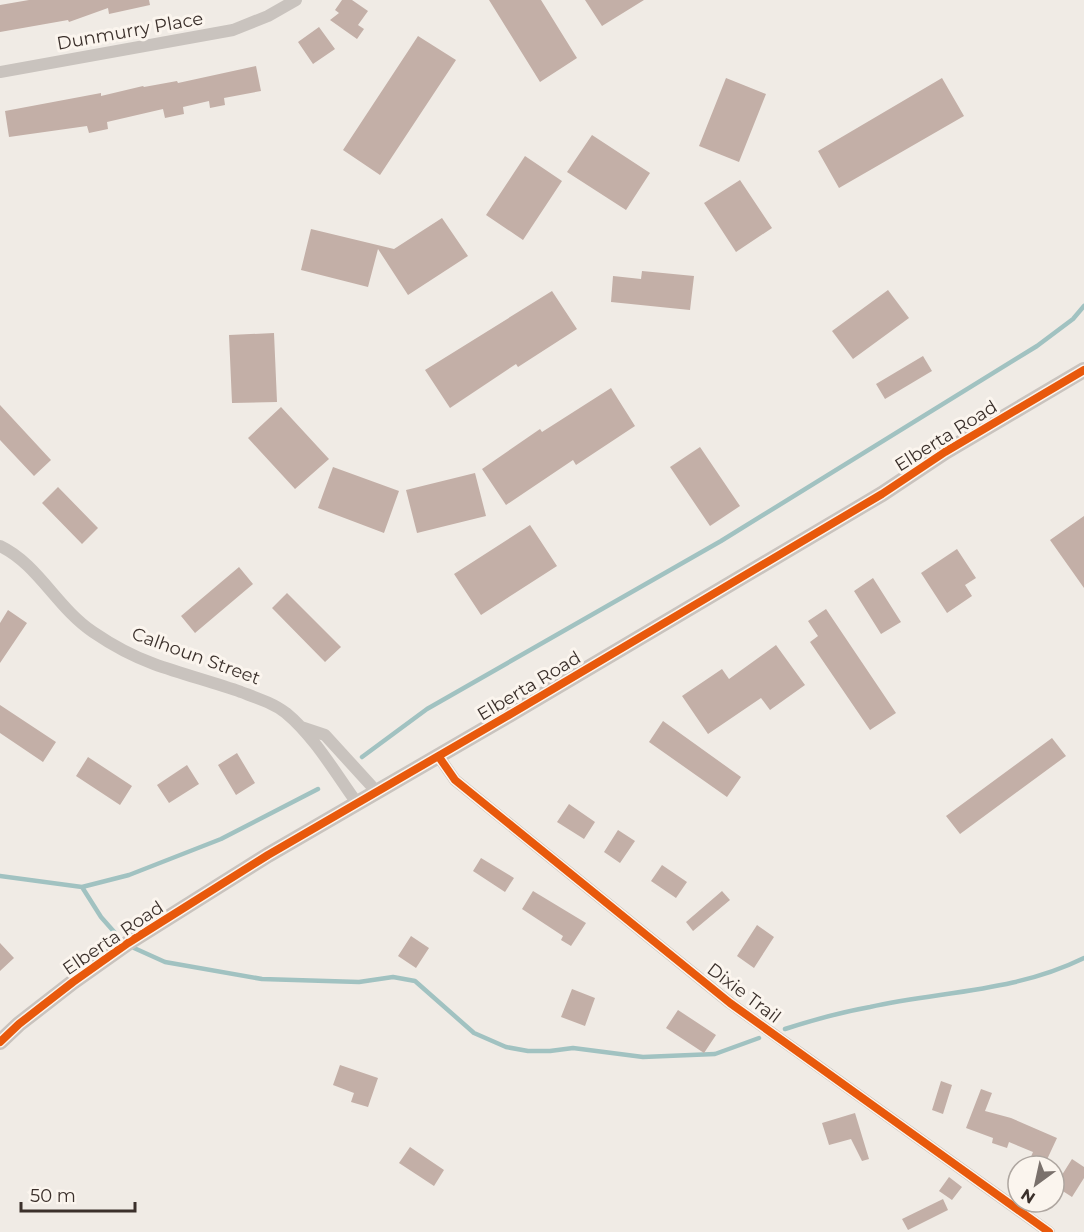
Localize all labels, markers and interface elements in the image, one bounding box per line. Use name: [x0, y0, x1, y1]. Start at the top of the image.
street label: Dunmurry Place: [55, 7, 205, 55]
street label: Elberta Road: [891, 396, 1001, 476]
street label: Calhoun Street: [129, 623, 263, 689]
street label: Elberta Road: [473, 646, 585, 726]
street label: Elberta Road: [58, 896, 168, 980]
street label: Dixie Trail: [703, 958, 785, 1028]
north arrow: [1006, 1154, 1066, 1214]
scale bar: [21, 1175, 135, 1213]
text: 50 m: [30, 1185, 76, 1207]
text: N: [1018, 1185, 1039, 1208]

